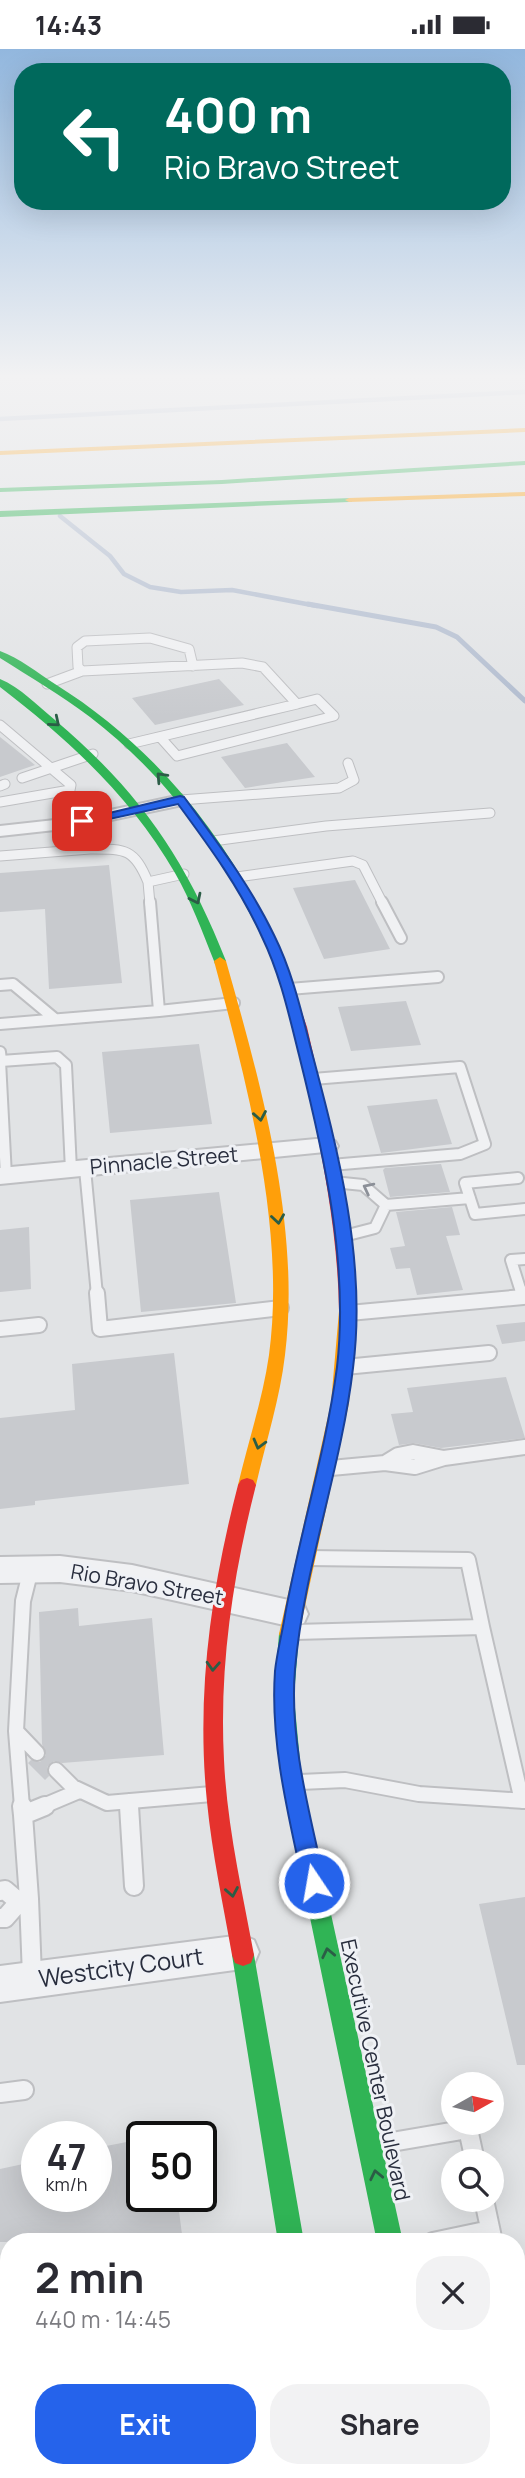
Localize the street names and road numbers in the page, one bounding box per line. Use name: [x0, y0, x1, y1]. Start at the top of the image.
street label: Pinnacle Street: [89, 1140, 239, 1180]
street label: Rio Bravo Street: [69, 1557, 226, 1611]
street label: Executive Center Boulevard: [335, 1937, 417, 2203]
street label: Westcity Court: [36, 1939, 205, 1994]

